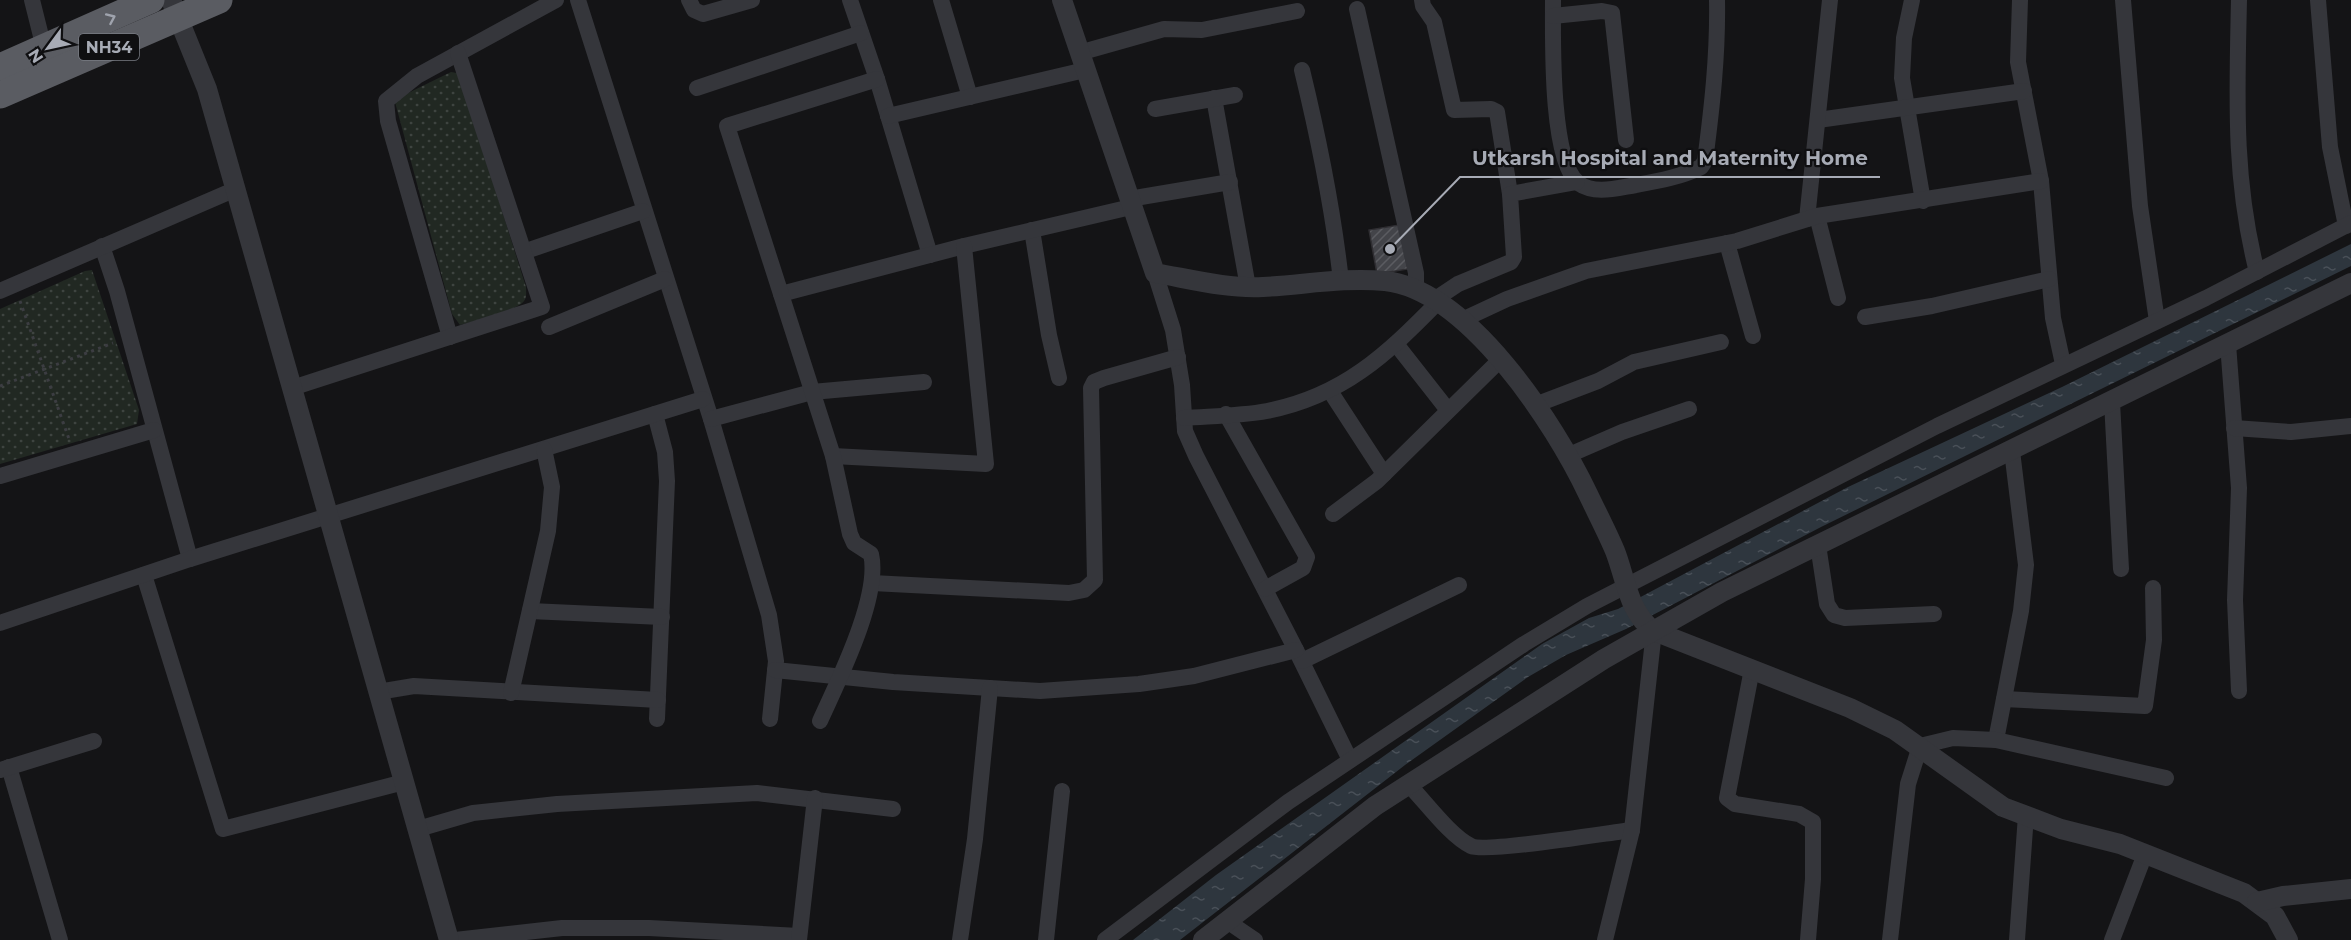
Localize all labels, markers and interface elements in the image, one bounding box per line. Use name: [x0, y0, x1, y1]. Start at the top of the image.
one-way arrow: [105, 13, 116, 25]
north arrow: [18, 18, 78, 78]
road number: NH34: [79, 34, 139, 60]
text: N: [24, 45, 47, 66]
callout: Utkarsh Hospital and Maternity Home: [1460, 139, 1880, 177]
text: Utkarsh Hospital and Maternity Home: [1472, 146, 1868, 170]

